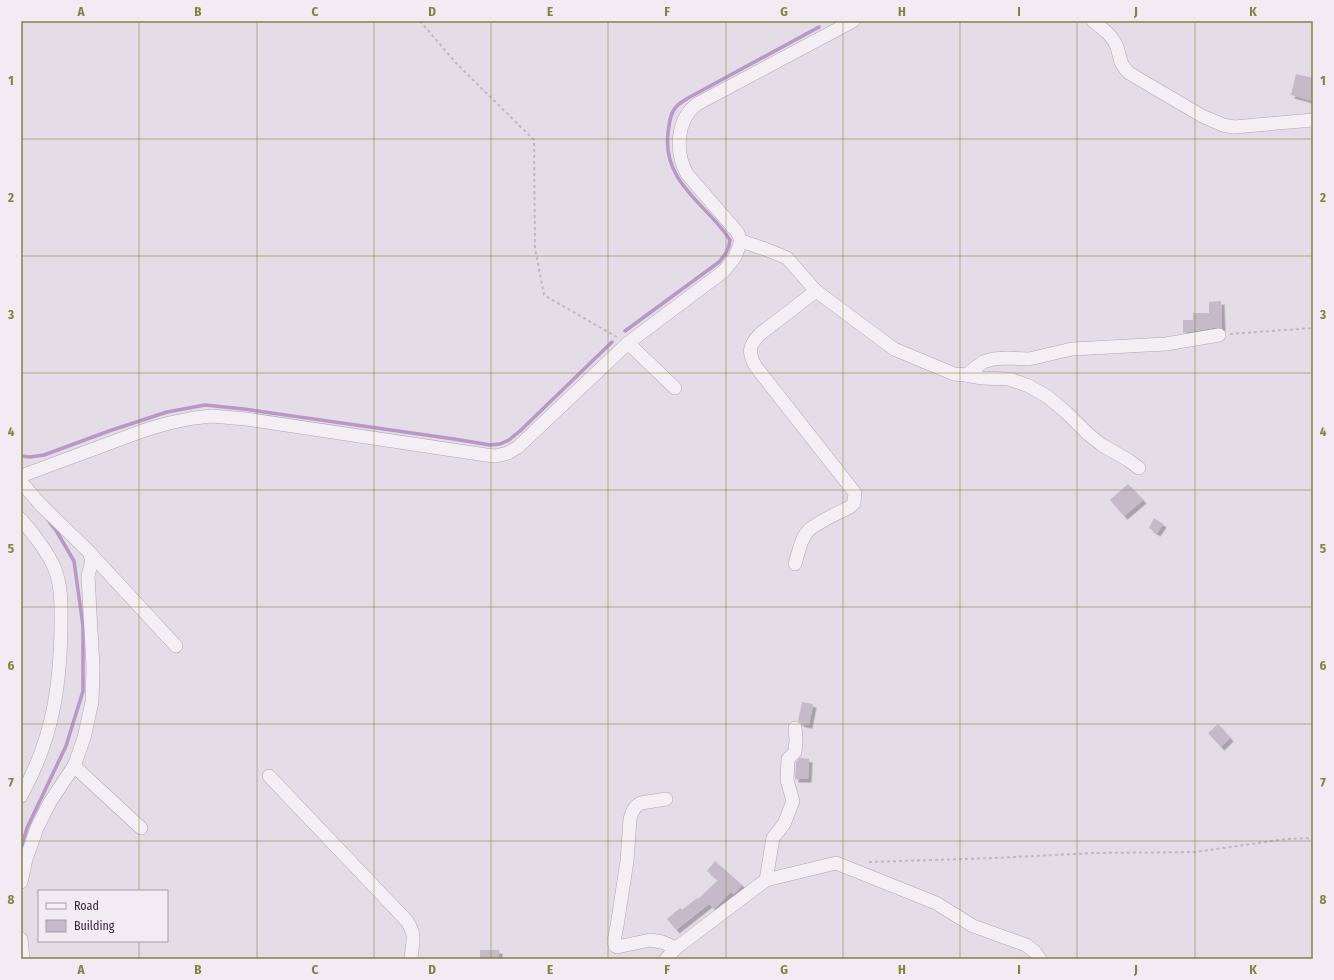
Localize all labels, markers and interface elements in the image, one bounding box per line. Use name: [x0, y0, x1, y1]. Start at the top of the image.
text: A: [76, 4, 85, 19]
text: B: [194, 4, 202, 19]
text: C: [312, 4, 319, 19]
text: D: [428, 4, 436, 19]
text: E: [547, 4, 553, 19]
text: F: [664, 4, 670, 19]
text: G: [780, 4, 788, 19]
text: H: [898, 4, 906, 19]
text: I: [1017, 4, 1021, 19]
text: J: [1133, 4, 1138, 19]
text: K: [1249, 4, 1257, 19]
text: 1: [8, 73, 14, 88]
text: 1: [1320, 73, 1326, 88]
text: 2: [7, 190, 14, 205]
text: 2: [1319, 190, 1326, 205]
text: 3: [7, 307, 14, 322]
text: 3: [1319, 307, 1326, 322]
text: 4: [8, 424, 15, 439]
text: 4: [1320, 424, 1327, 439]
text: 5: [8, 541, 14, 556]
text: 5: [1320, 541, 1326, 556]
text: 6: [8, 658, 15, 673]
text: 6: [1320, 658, 1327, 673]
text: 7: [8, 775, 14, 790]
text: 7: [1320, 775, 1326, 790]
legend: [38, 890, 168, 942]
text: 8: [8, 892, 15, 907]
text: 8: [1320, 892, 1327, 907]
text: Road: [74, 899, 99, 913]
text: Building: [74, 919, 115, 933]
text: A: [76, 962, 85, 977]
text: B: [194, 962, 202, 977]
text: C: [312, 962, 319, 977]
text: D: [428, 962, 436, 977]
text: E: [547, 962, 553, 977]
text: F: [664, 962, 670, 977]
text: G: [780, 962, 788, 977]
text: H: [898, 962, 906, 977]
text: I: [1017, 962, 1021, 977]
text: J: [1133, 962, 1138, 977]
text: K: [1249, 962, 1257, 977]

